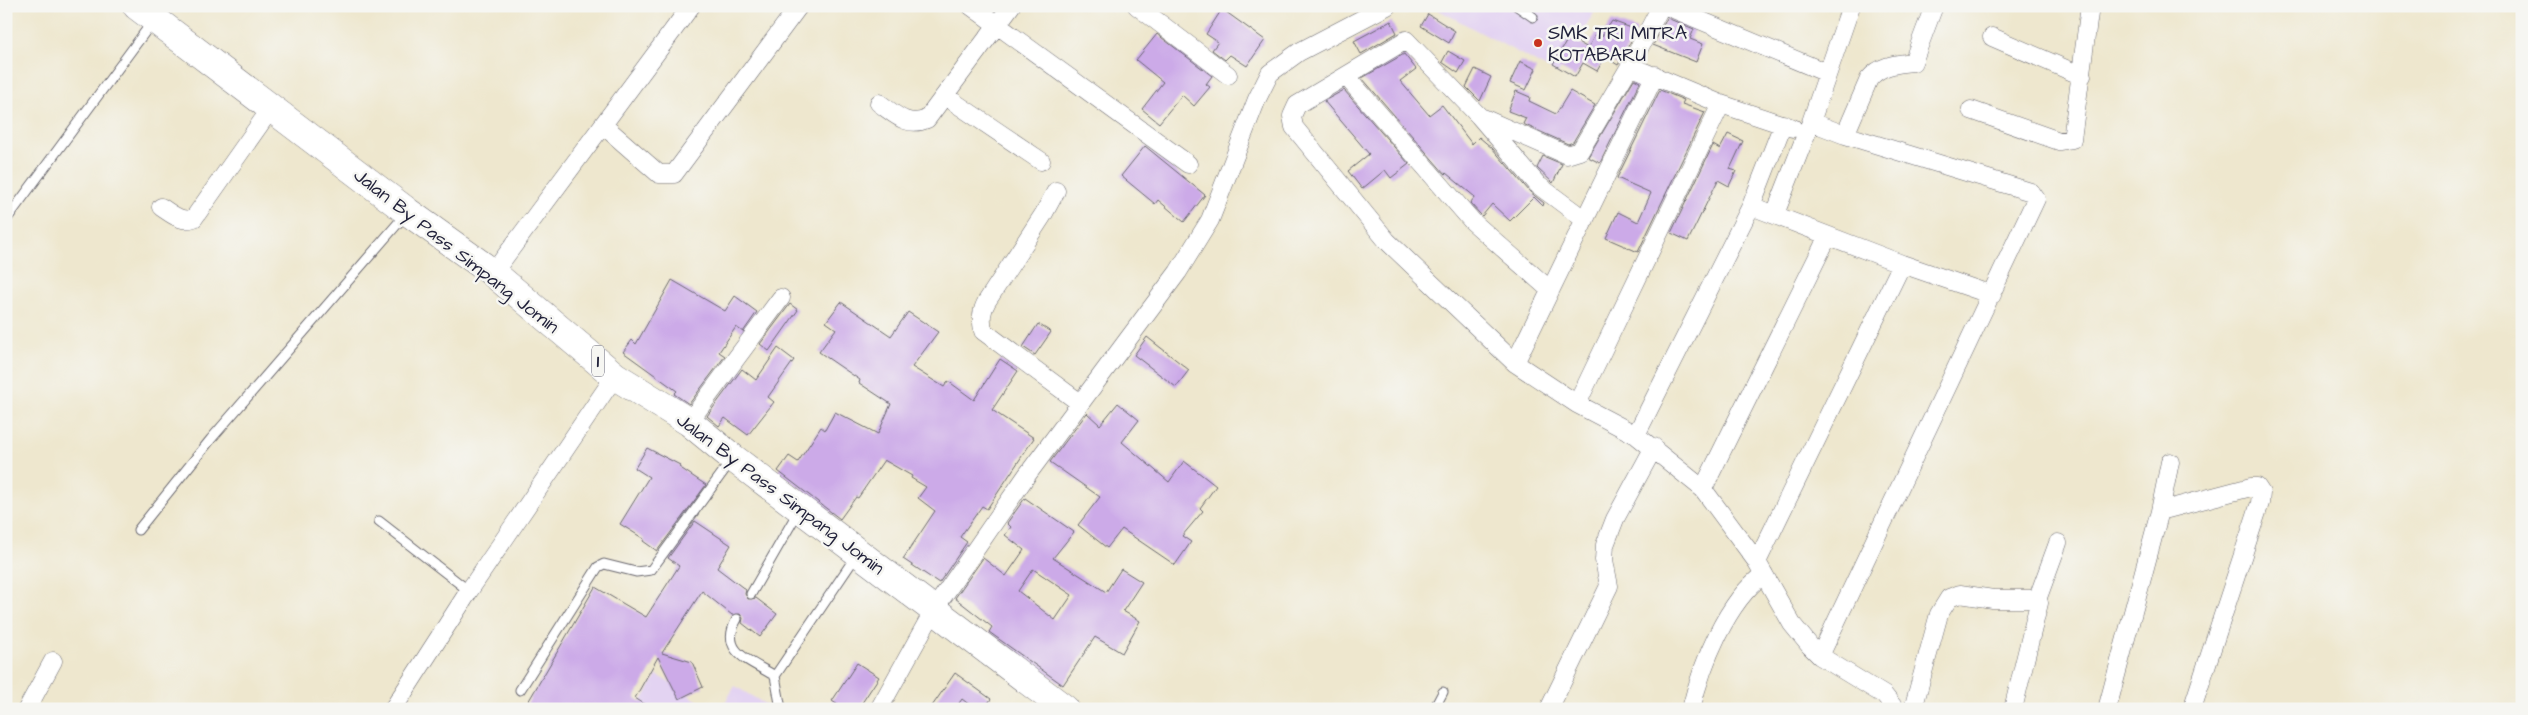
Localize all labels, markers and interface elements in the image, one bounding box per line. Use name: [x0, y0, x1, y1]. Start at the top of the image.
place label: SMK TRI MITRA KOTABARU: [1548, 20, 1687, 69]
marker: SMK TRI MITRA KOTABARU: [1532, 37, 1544, 49]
street label: Jalan By Pass Simpang Jomin: [347, 162, 565, 341]
road number: 1: [592, 346, 604, 376]
street label: Jalan By Pass Simpang Jomin: [670, 407, 890, 582]

